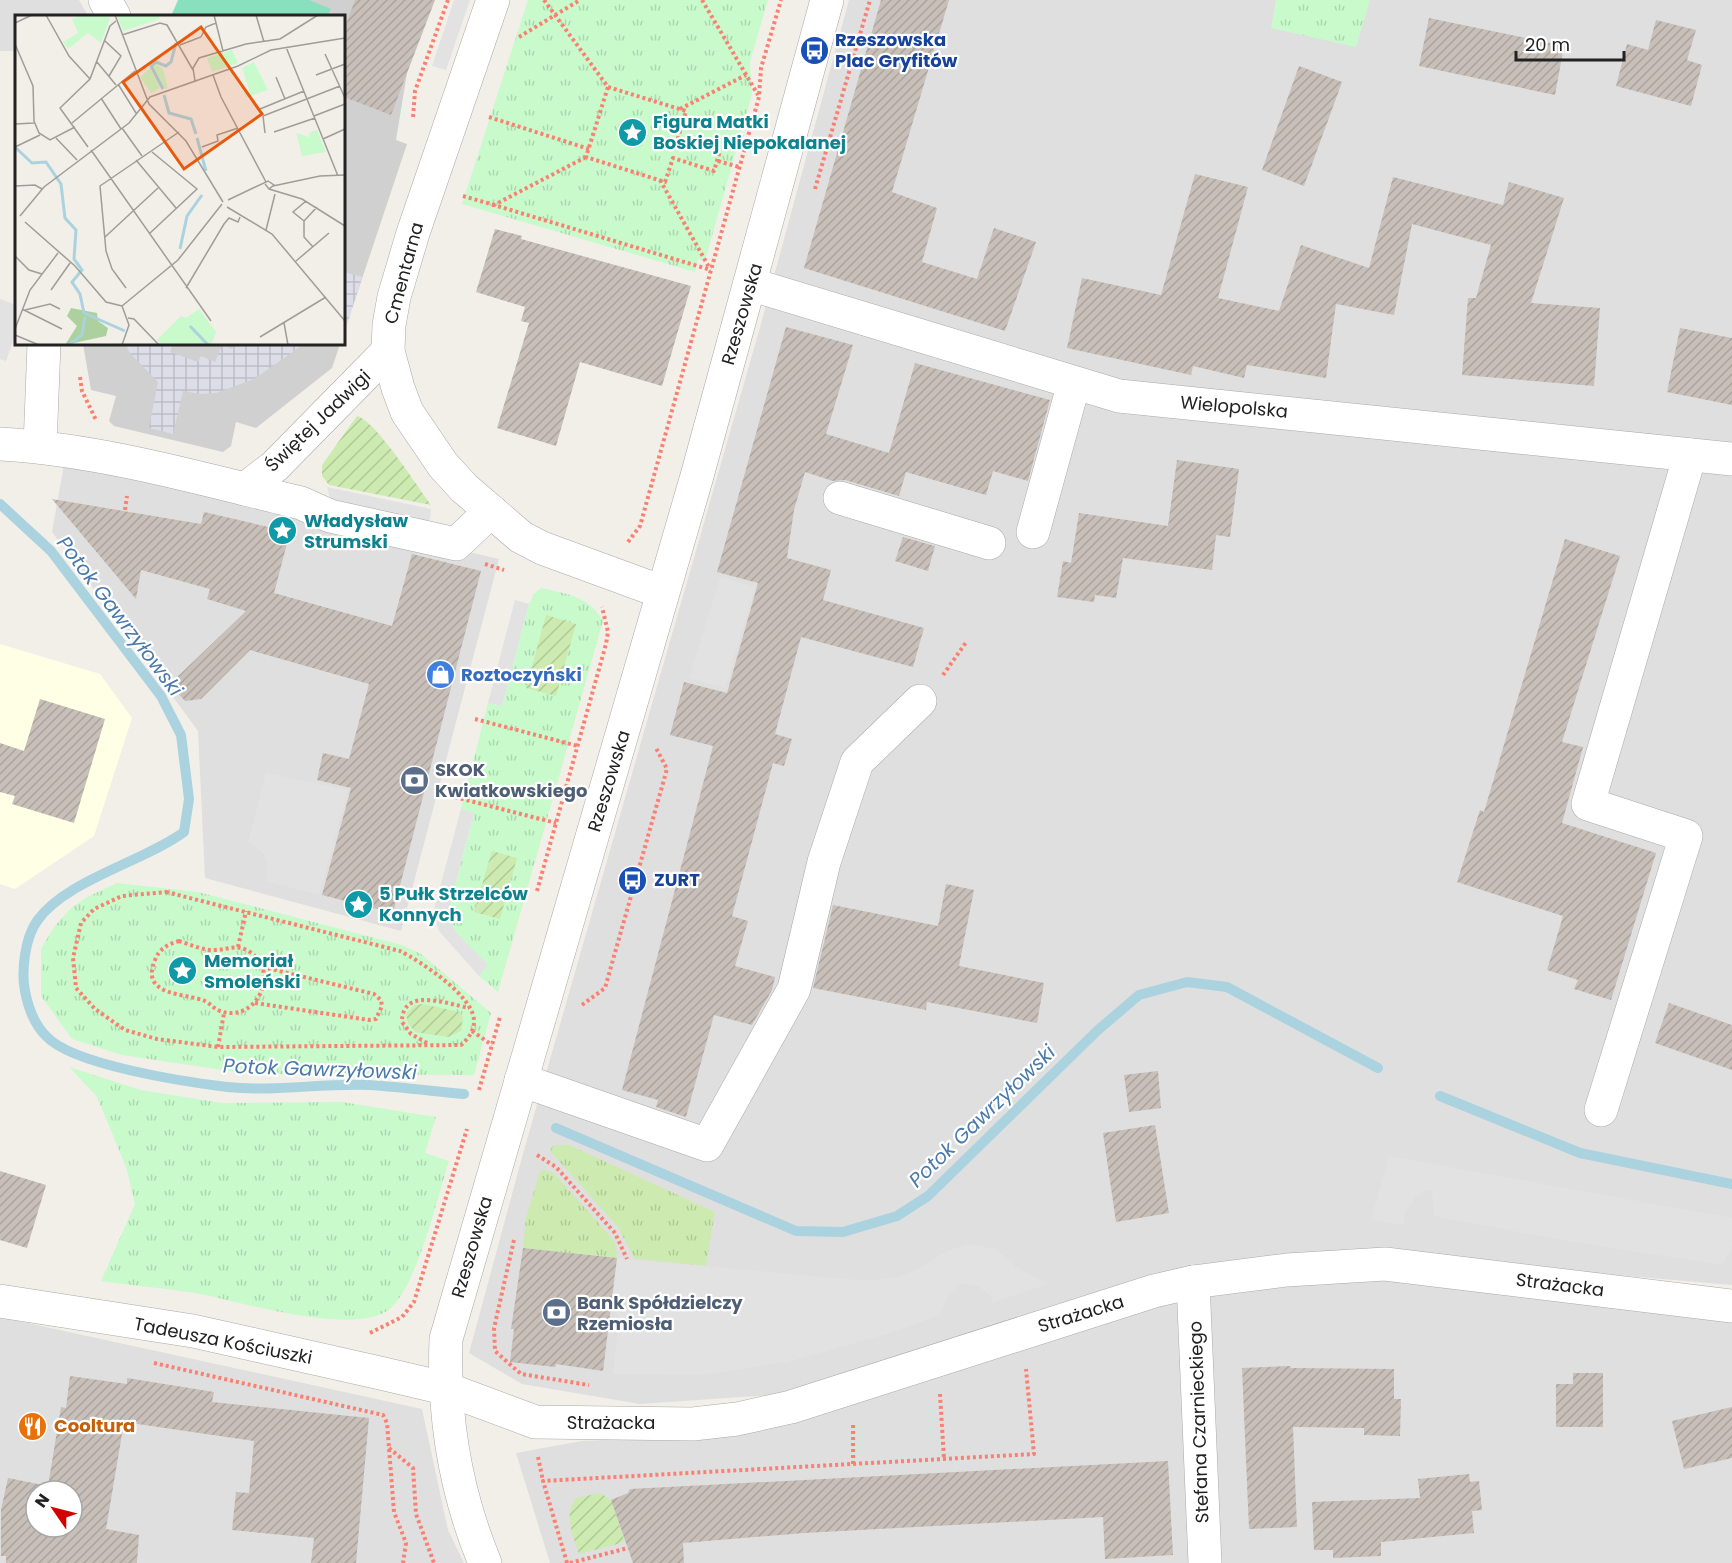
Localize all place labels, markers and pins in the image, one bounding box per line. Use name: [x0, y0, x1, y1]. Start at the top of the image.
place label: Rzeszowska Plac Gryfitów: [835, 27, 958, 73]
bus stop icon: Rzeszowska Plac Gryfitów: [798, 34, 830, 66]
place label: Figura Matki Boskiej Niepokalanej: [653, 109, 846, 155]
place icon: Figura Matki Boskiej Niepokalanej: [616, 116, 648, 148]
place label: Władysław Strumski: [304, 508, 409, 554]
place icon: Władysław Strumski: [267, 515, 299, 547]
shop icon: Roztoczyński: [424, 659, 456, 691]
place label: Roztoczyński: [461, 662, 582, 687]
place label: SKOK Kwiatkowskiego: [435, 757, 587, 803]
bank icon: SKOK Kwiatkowskiego: [398, 764, 430, 796]
bus stop icon: ZURT: [617, 864, 649, 896]
place label: ZURT: [654, 867, 700, 892]
place label: 5 Pułk Strzelców Konnych: [379, 881, 528, 927]
place icon: 5 Pułk Strzelców Konnych: [342, 888, 374, 920]
place label: Memoriał Smoleński: [204, 948, 301, 994]
place icon: Memoriał Smoleński: [167, 955, 199, 987]
place label: Bank Spółdzielczy Rzemiosła: [577, 1290, 743, 1336]
bank icon: Bank Spółdzielczy Rzemiosła: [540, 1297, 572, 1329]
restaurant icon: Cooltura: [17, 1410, 49, 1442]
place label: Cooltura: [54, 1413, 135, 1438]

